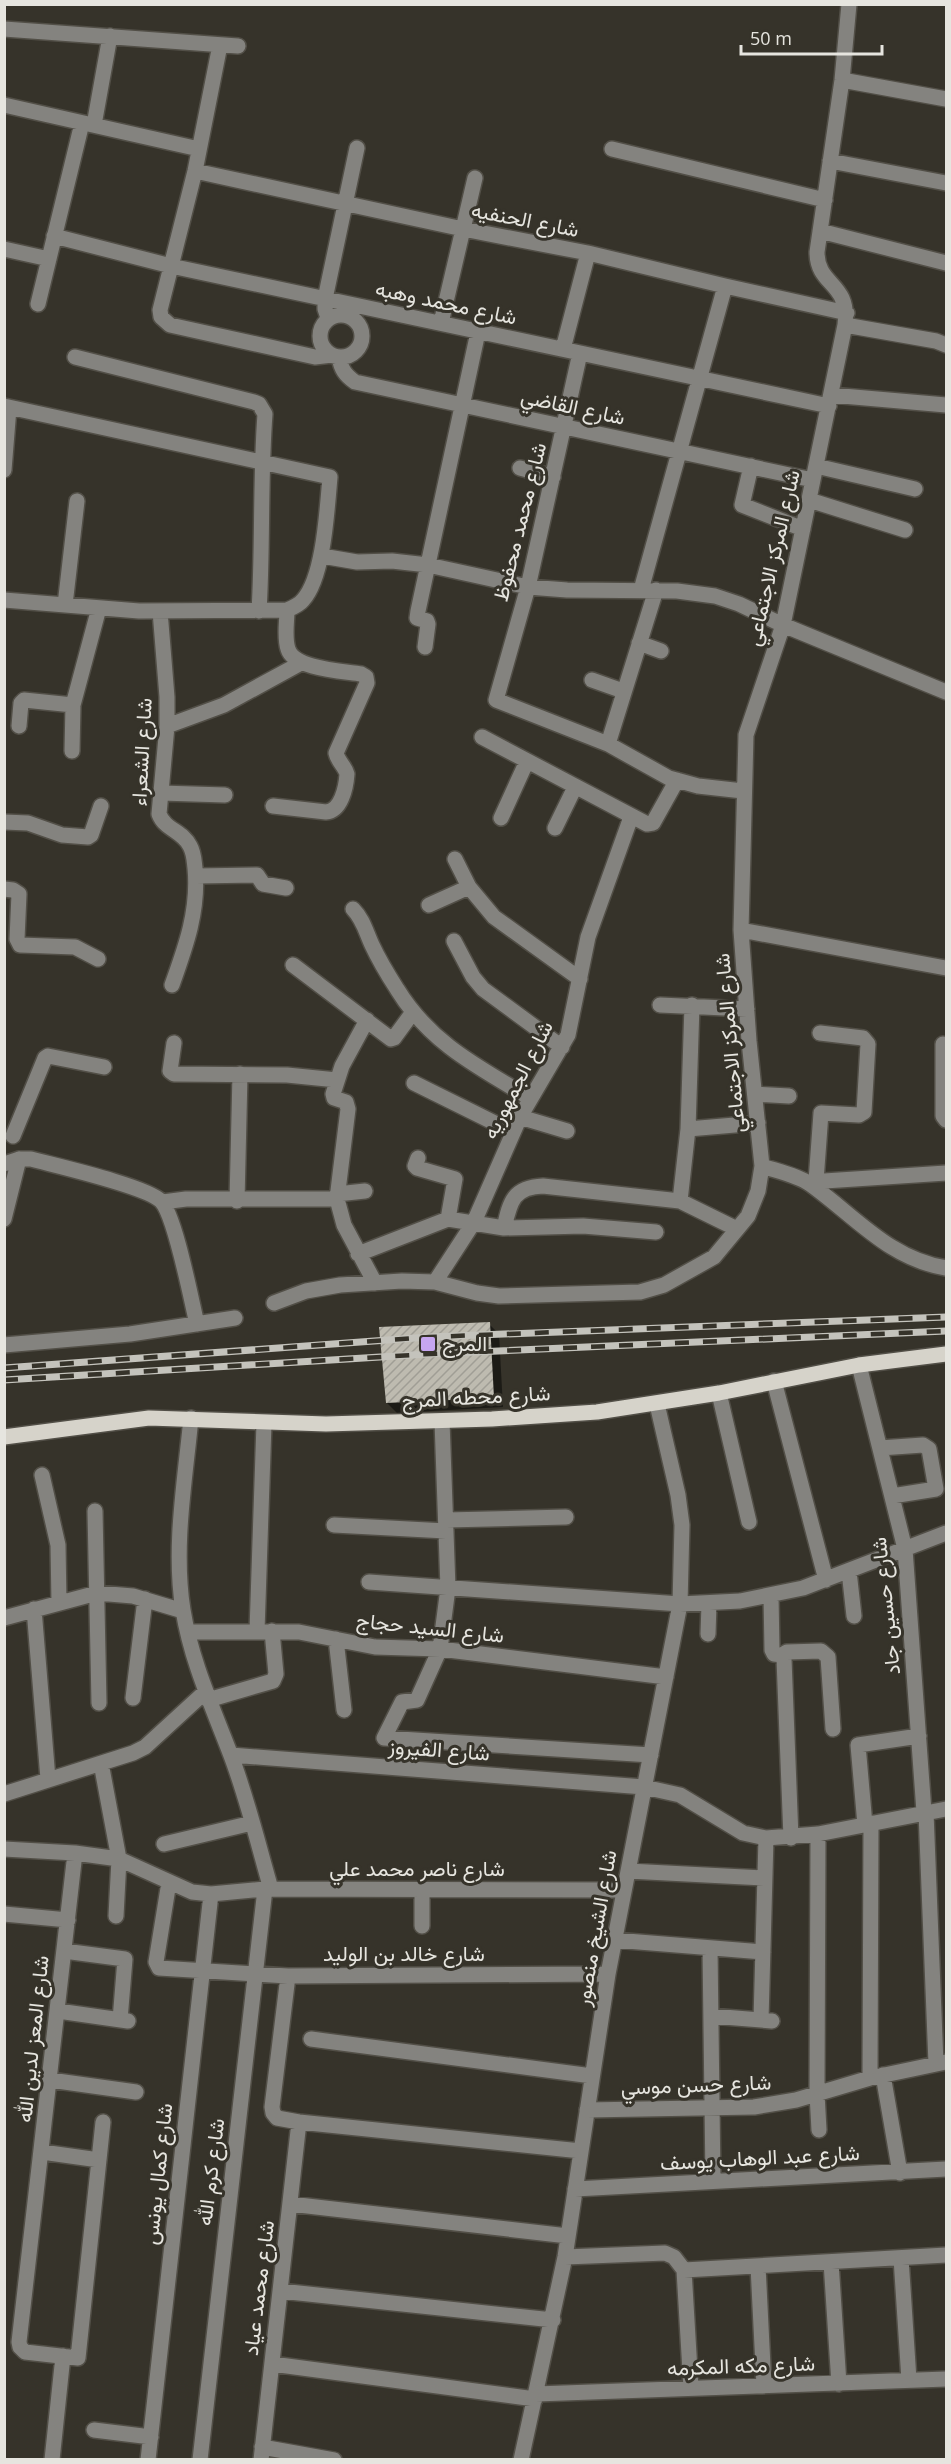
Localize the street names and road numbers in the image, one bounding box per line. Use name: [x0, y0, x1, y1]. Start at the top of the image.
street label: شارع الحنفيه: [469, 195, 581, 244]
street label: شارع محمد وهبه: [373, 273, 520, 332]
street label: شارع القاضي: [518, 381, 628, 435]
street label: شارع محمد محفوظ: [486, 439, 553, 604]
street label: شارع المركز الاجتماعي: [738, 467, 810, 650]
street label: شارع الشعراء: [124, 697, 159, 807]
street label: شارع المركز الاجتماعي: [707, 952, 755, 1134]
street label: شارع الجمهوريه: [475, 1016, 560, 1144]
street label: شارع محطه المرج: [401, 1378, 551, 1415]
street label: شارع حسين جاد: [864, 1536, 907, 1676]
street label: شارع السيد حجاج: [355, 1605, 505, 1650]
street label: شارع الفيروز: [386, 1731, 491, 1768]
street label: شارع الشيخ منصور: [567, 1848, 623, 2009]
street label: شارع ناصر محمد علي: [329, 1854, 505, 1886]
street label: شارع خالد بن الوليد: [323, 1939, 485, 1968]
street label: شارع المعز لدين الله: [9, 1954, 56, 2124]
street label: شارع حسن موسي: [620, 2067, 772, 2105]
street label: شارع كمال يونس: [136, 2102, 179, 2246]
street label: شارع كرم الله: [190, 2117, 231, 2227]
street label: شارع عبد الوهاب يوسف: [659, 2138, 861, 2177]
street label: شارع محمد عياد: [236, 2219, 281, 2357]
street label: شارع مكه المكرمه: [666, 2348, 816, 2383]

